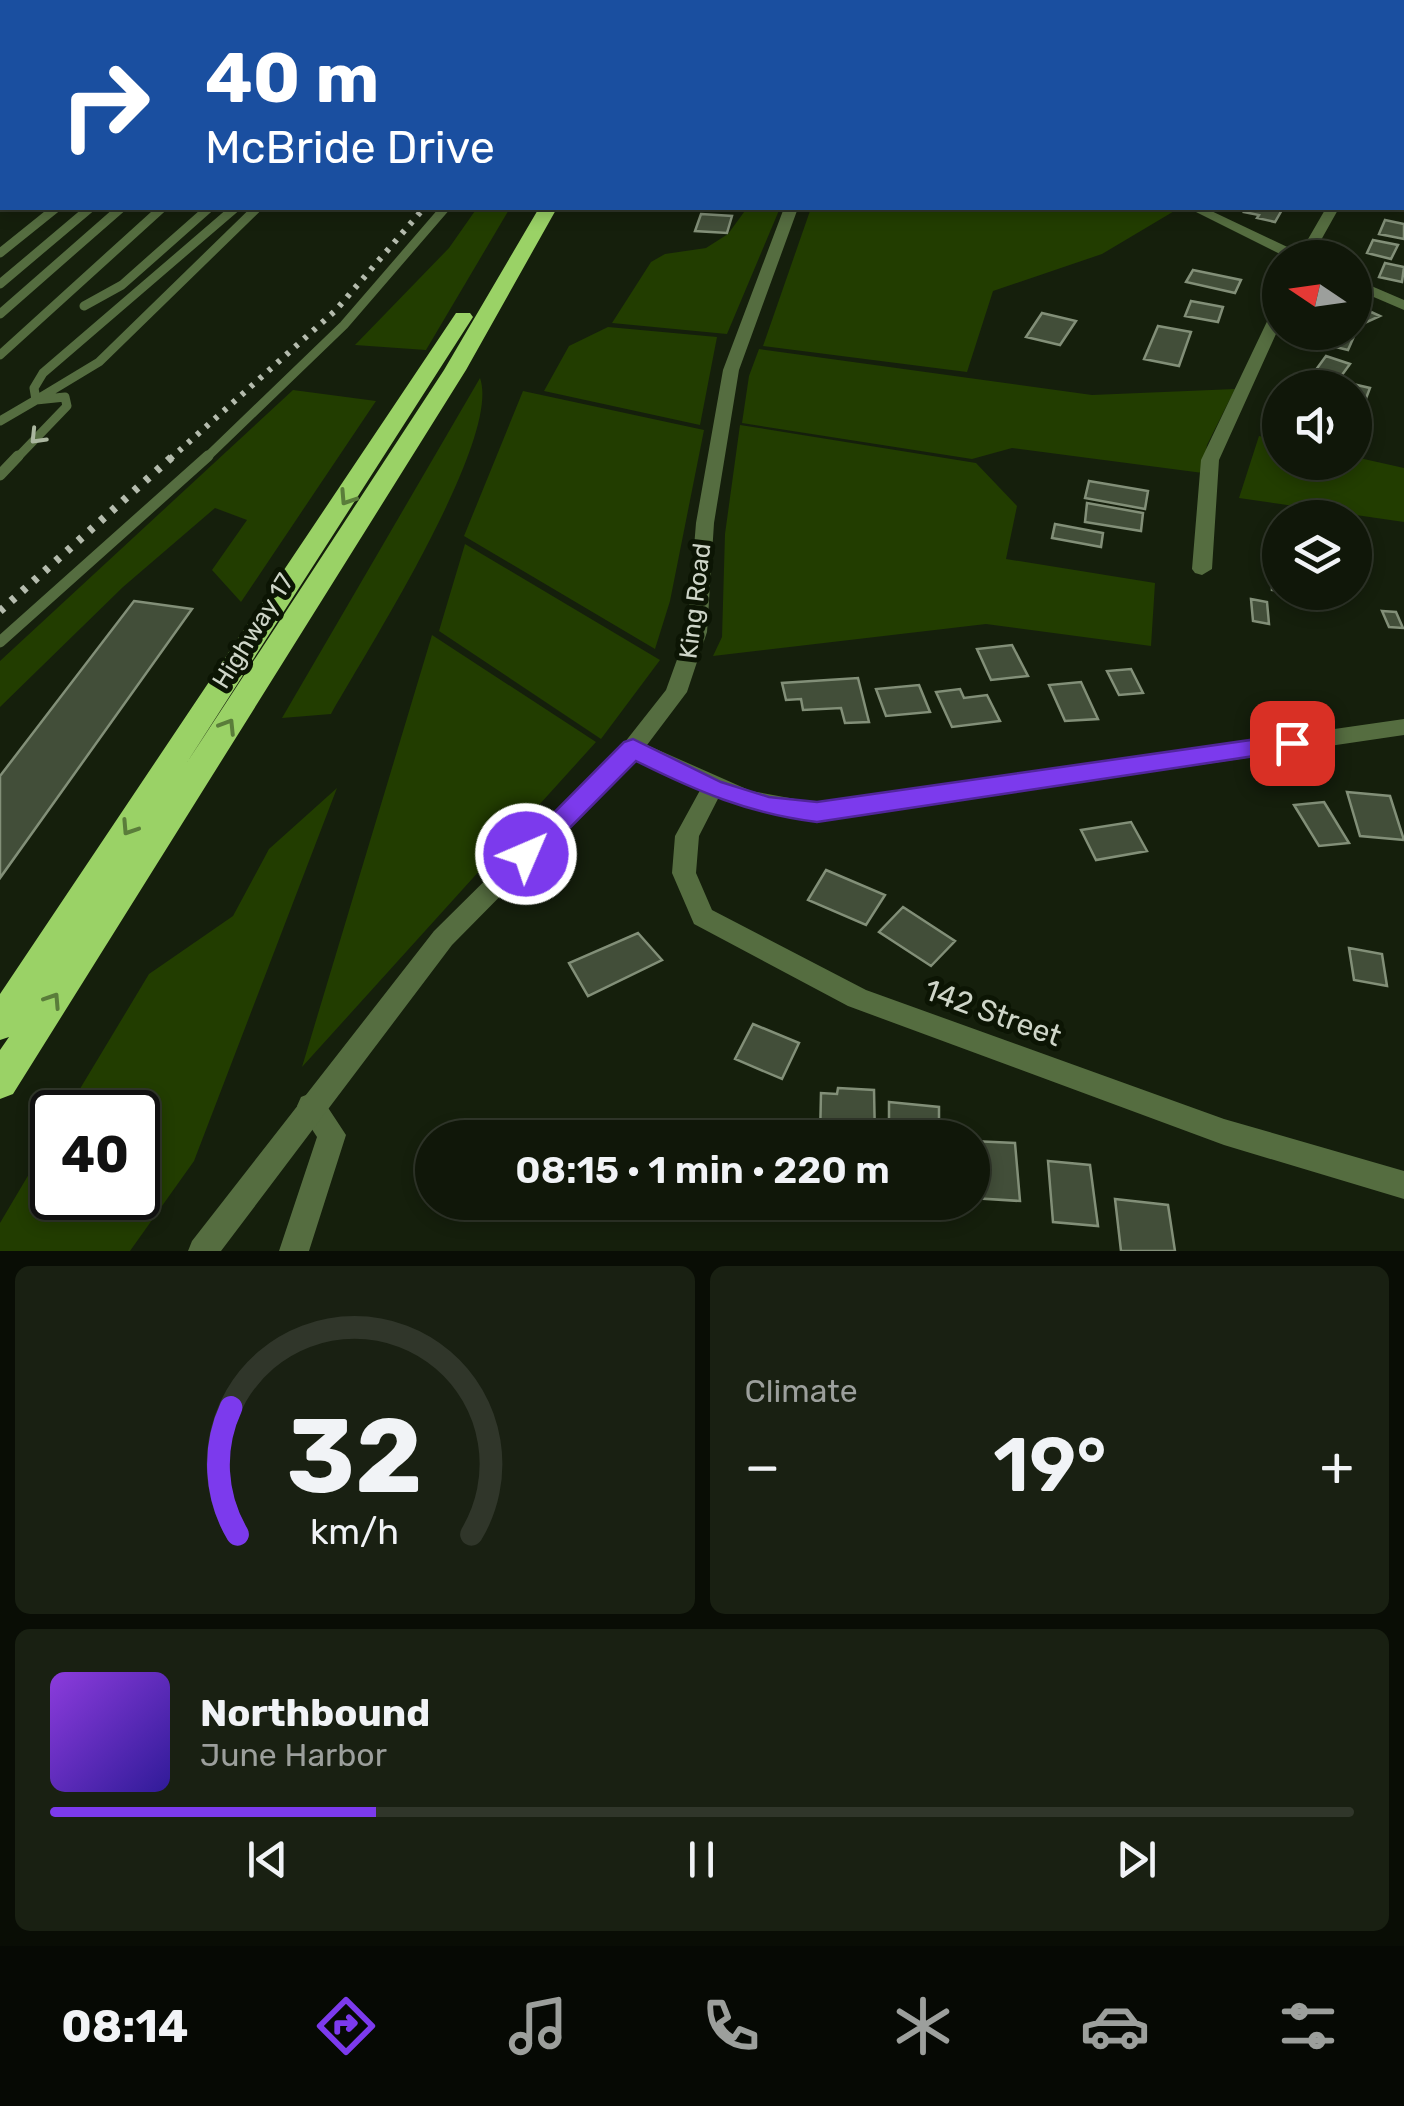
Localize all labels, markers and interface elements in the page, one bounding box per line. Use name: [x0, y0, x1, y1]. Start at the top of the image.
text: 40 m: [205, 37, 379, 120]
icon: right: [40, 40, 170, 170]
text: McBride Drive: [205, 121, 495, 174]
north arrow: [1262, 240, 1372, 350]
map controls: [1262, 240, 1372, 610]
button: sound: [1262, 370, 1372, 480]
one-way arrow: [31, 425, 49, 443]
one-way arrow: [341, 487, 359, 506]
button: layers: [1262, 500, 1372, 610]
street label: King Road: [674, 541, 716, 661]
street label: Highway 17: [206, 568, 300, 694]
pin: [1250, 701, 1335, 786]
icon: arrive: [1265, 716, 1320, 771]
one-way arrow: [215, 719, 234, 737]
position arrow: [474, 802, 578, 906]
one-way arrow: [123, 817, 142, 835]
street label: 142 Street: [920, 972, 1067, 1054]
one-way arrow: [41, 993, 60, 1011]
speed limit sign: 40: [30, 1090, 160, 1220]
text: 08:15 · 1 min · 220 m: [515, 1147, 890, 1193]
text: Climate: [745, 1372, 858, 1410]
text: 32: [287, 1395, 423, 1518]
text: 19°: [993, 1421, 1107, 1510]
text: −: [745, 1434, 780, 1499]
text: +: [1320, 1434, 1354, 1499]
text: km/h: [310, 1511, 399, 1553]
text: Northbound: [200, 1690, 430, 1736]
text: June Harbor: [200, 1736, 387, 1774]
icon: previous: [240, 1832, 295, 1887]
icon: pause: [674, 1832, 729, 1887]
icon: next: [1109, 1832, 1164, 1887]
icon: directions: [311, 1991, 381, 2061]
icon: music: [503, 1991, 573, 2061]
icon: phone: [696, 1991, 766, 2061]
icon: climate: [888, 1991, 958, 2061]
icon: car: [1080, 1991, 1150, 2061]
icon: filters: [1273, 1991, 1343, 2061]
text: 08:14: [61, 2000, 189, 2053]

